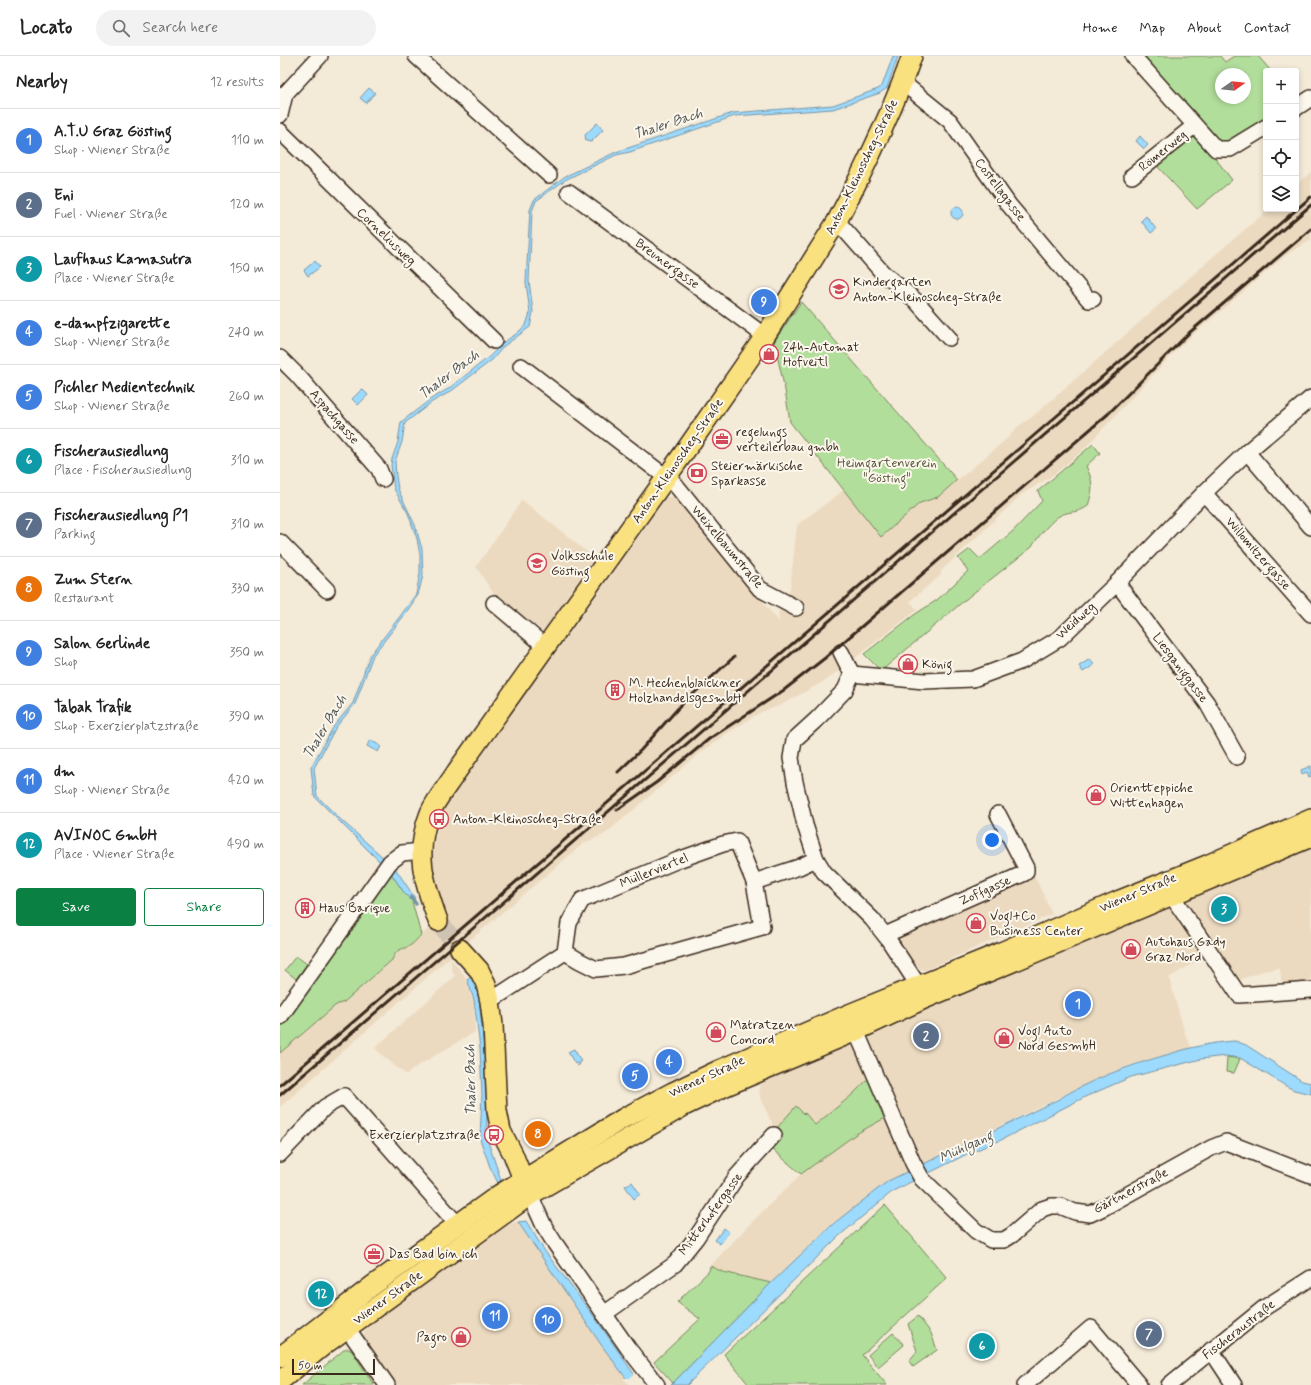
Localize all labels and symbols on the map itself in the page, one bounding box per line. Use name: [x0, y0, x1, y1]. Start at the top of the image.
north arrow: [1215, 68, 1251, 104]
street label: Anton-Kleinoscheg-Straße: [822, 96, 902, 238]
water label: Thaler Bach: [631, 104, 705, 144]
street label: Römerweg: [1135, 126, 1191, 176]
street label: Costellagasse: [970, 155, 1029, 226]
street label: Corneliusweg: [352, 204, 420, 271]
street label: Breunergasse: [630, 235, 703, 295]
place label: Kindergarten Anton-Kleinoscheg-Straße: [853, 274, 1002, 306]
school or university icon: Kindergarten Anton-Kleinoscheg-Straße: [828, 278, 850, 300]
pin: 9: [751, 287, 777, 317]
place label: 24h-Automat Hofveitl: [783, 339, 859, 371]
shop icon: 24h-Automat Hofveitl: [758, 343, 780, 365]
water label: Thaler Bach: [415, 346, 483, 404]
street label: Aspachgasse: [305, 386, 363, 448]
street label: Anton-Kleinoscheg-Straße: [628, 395, 728, 527]
place label: regelungs verteilerbau gmbh: [736, 424, 839, 456]
office icon: regelungs verteilerbau gmbh: [711, 428, 733, 450]
park label: Heimgartenverein "Gösting": [837, 455, 937, 489]
place label: Steiermärkische Sparkasse: [711, 458, 803, 490]
bank icon: Steiermärkische Sparkasse: [686, 462, 708, 484]
street label: Weixelbaumstraße: [687, 502, 767, 592]
street label: Willomitzergasse: [1220, 514, 1295, 596]
place label: Volksschule Gösting: [551, 548, 614, 582]
school or university icon: Volksschule Gösting: [526, 552, 548, 574]
street label: Weidweg: [1052, 598, 1101, 644]
street label: Liesganiggasse: [1147, 630, 1212, 708]
shop icon: König: [897, 653, 919, 675]
place label: König: [922, 656, 952, 675]
place label: M. Hechenblaickner HolzhandelsgesmbH: [629, 675, 742, 708]
building icon: M. Hechenblaickner HolzhandelsgesmbH: [604, 679, 626, 701]
water label: Thaler Bach: [299, 692, 351, 762]
place label: Orientteppiche Wittenhagen: [1110, 780, 1193, 813]
shop icon: Orientteppiche Wittenhagen: [1085, 784, 1107, 806]
bus stop icon: Anton-Kleinoscheg-Straße: [428, 808, 450, 830]
place label: Anton-Kleinoscheg-Straße: [453, 811, 602, 828]
your location: [982, 830, 1002, 850]
street label: Müllerviertel: [617, 850, 691, 892]
street label: Wiener Straße: [1097, 869, 1179, 917]
street label: Zoffgasse: [956, 872, 1014, 910]
pin: 3: [1211, 894, 1237, 924]
building icon: Haus Barique: [294, 897, 316, 919]
place label: Haus Barique: [319, 900, 390, 917]
place label: Vogl+Co Business Center: [990, 908, 1084, 940]
shop icon: Vogl+Co Business Center: [965, 912, 987, 934]
place label: Autohaus Gady Graz Nord: [1145, 934, 1225, 966]
shop icon: Autohaus Gady Graz Nord: [1120, 938, 1142, 960]
pin: 1: [1065, 989, 1091, 1019]
place label: Matratzen Concord: [730, 1017, 795, 1049]
shop icon: Matratzen Concord: [705, 1021, 727, 1043]
pin: 2: [913, 1021, 939, 1051]
place label: Vogl Auto Nord GesmbH: [1018, 1023, 1096, 1055]
shop icon: Vogl Auto Nord GesmbH: [993, 1027, 1015, 1049]
water label: Thaler Bach: [461, 1044, 481, 1116]
pin: 4: [656, 1047, 682, 1077]
street label: Wiener Straße: [666, 1052, 748, 1102]
pin: 5: [622, 1061, 648, 1091]
pin: 8: [525, 1119, 551, 1149]
bus stop icon: Exerzierplatzstraße: [483, 1124, 505, 1146]
water label: Mühlgang: [936, 1126, 998, 1169]
place label: Exerzierplatzstraße: [369, 1127, 480, 1144]
street label: Gärtnerstraße: [1091, 1164, 1171, 1218]
street label: Mitterhofergasse: [675, 1169, 748, 1259]
office icon: Das Bad bin ich: [363, 1243, 385, 1265]
place label: Das Bad bin ich: [388, 1246, 478, 1263]
street label: Wiener Straße: [350, 1267, 426, 1329]
pin: 12: [308, 1279, 334, 1309]
street label: Fischeraustraße: [1199, 1296, 1279, 1364]
pin: 11: [482, 1301, 508, 1331]
pin: 10: [535, 1305, 561, 1335]
pin: 7: [1136, 1319, 1162, 1349]
shop icon: Pagro: [450, 1326, 472, 1348]
place label: Pagro: [417, 1329, 447, 1348]
pin: 6: [969, 1331, 995, 1361]
scale bar: [292, 1357, 375, 1376]

